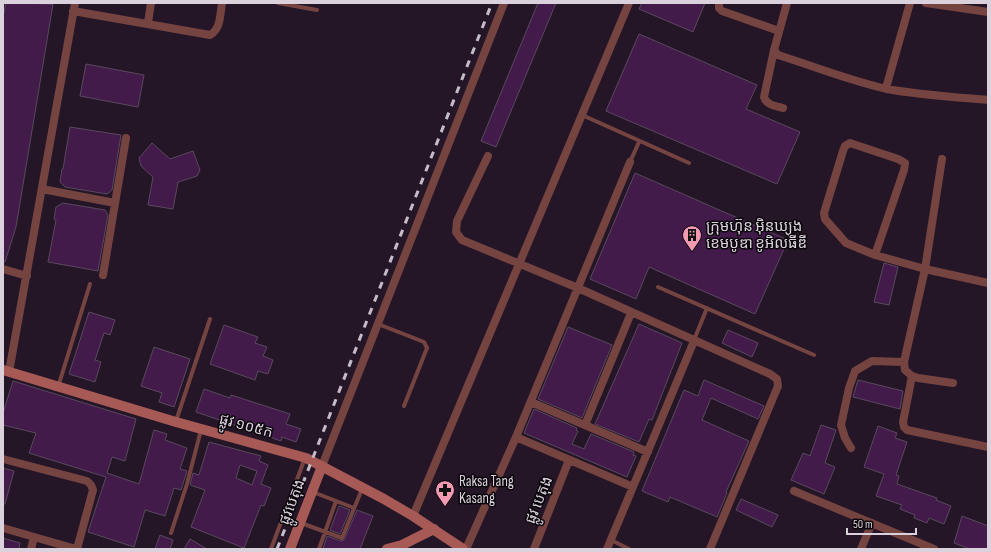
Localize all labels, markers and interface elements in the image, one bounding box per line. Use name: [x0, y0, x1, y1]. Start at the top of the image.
place label: ក្រុមហ៊ុន អ៊ិនឃ្យុង ខេមបូឌា ខូអិលធីឌី: [706, 217, 807, 253]
building icon: ក្រុមហ៊ុន អ៊ិនឃ្យុង ខេមបូឌា ខូអិលធីឌី: [681, 224, 703, 252]
street label: ផ្លូវ ១០៥ក: [216, 410, 275, 446]
place label: Raksa Tang Kasang: [459, 472, 514, 508]
street label: ផ្លូវ បេតុង: [521, 473, 560, 528]
street label: ផ្លូវបេតុង: [275, 477, 313, 529]
pharmacy icon: Raksa Tang Kasang: [434, 479, 456, 507]
scale bar: [847, 510, 916, 536]
text: 50 m: [853, 517, 873, 532]

